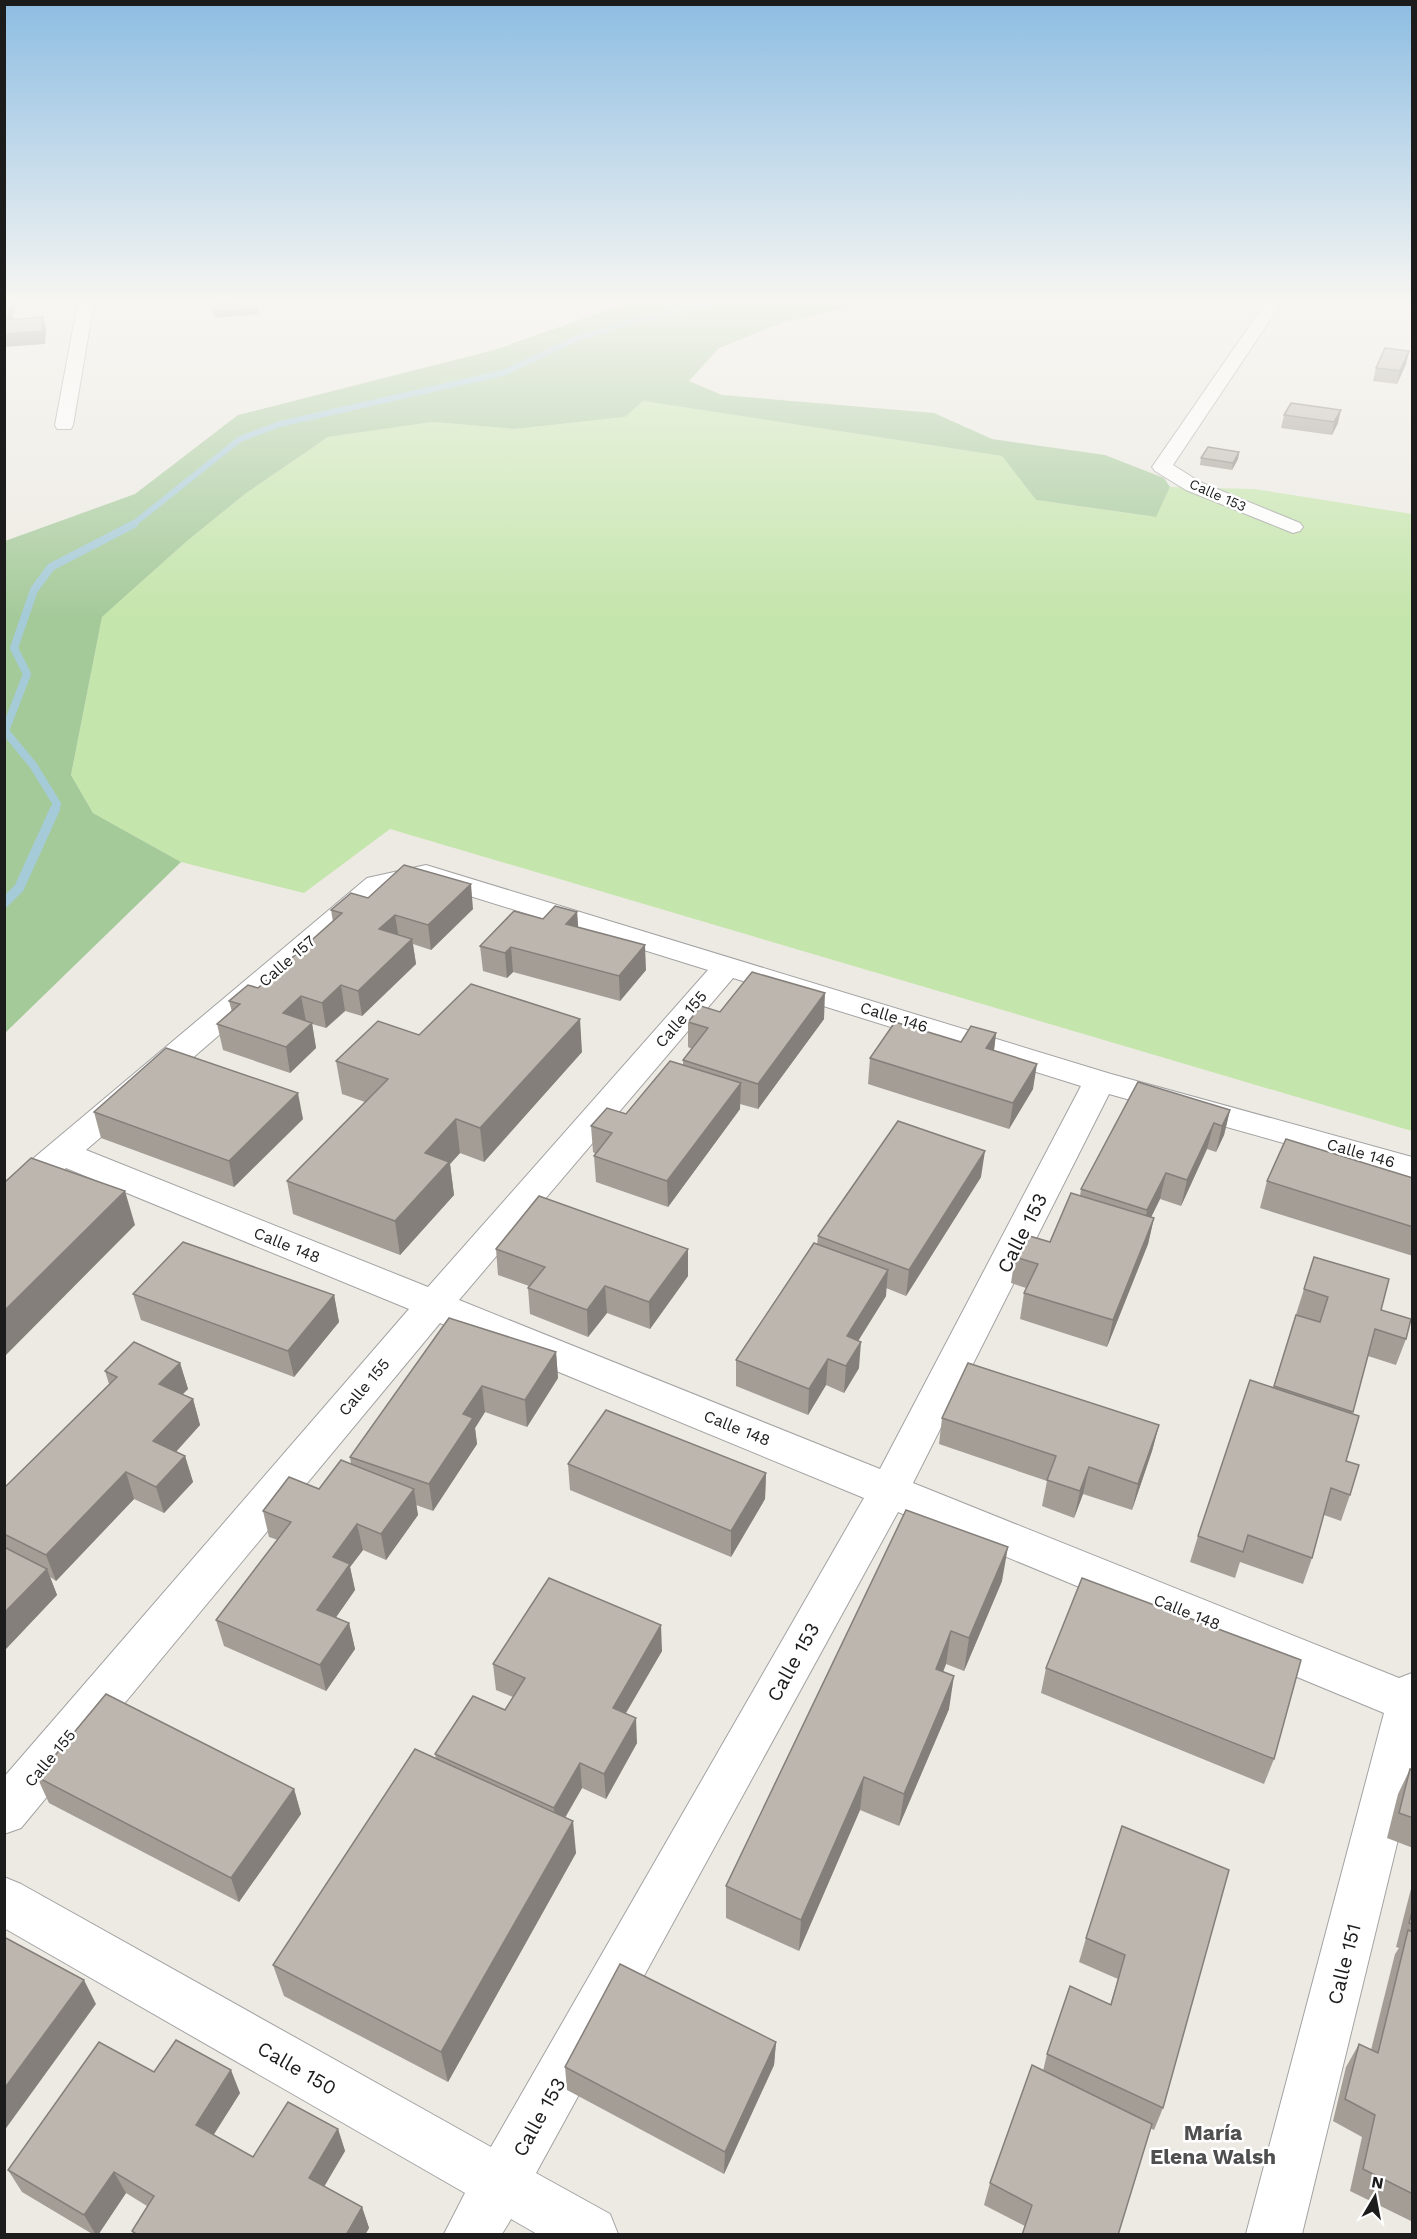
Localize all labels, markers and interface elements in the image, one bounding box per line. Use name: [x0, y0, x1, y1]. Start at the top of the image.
street label: Calle 153: [1187, 475, 1249, 515]
street label: Calle 157: [255, 931, 319, 991]
street label: Calle 155: [651, 987, 711, 1051]
street label: Calle 146: [858, 998, 930, 1036]
street label: Calle 146: [1325, 1134, 1397, 1172]
street label: Calle 153: [992, 1189, 1052, 1277]
street label: Calle 148: [251, 1223, 323, 1267]
street label: Calle 155: [335, 1354, 393, 1420]
street label: Calle 148: [701, 1406, 773, 1450]
street label: Calle 148: [1151, 1590, 1223, 1634]
street label: Calle 153: [762, 1618, 824, 1706]
street label: Calle 155: [21, 1725, 79, 1791]
street label: Calle 151: [1322, 1921, 1366, 2007]
street label: Calle 150: [253, 2036, 341, 2100]
street label: Calle 153: [508, 2073, 570, 2161]
district label: María Elena Walsh: [1150, 2120, 1276, 2169]
north arrow: [1345, 2167, 1405, 2227]
text: N: [1370, 2172, 1385, 2193]

